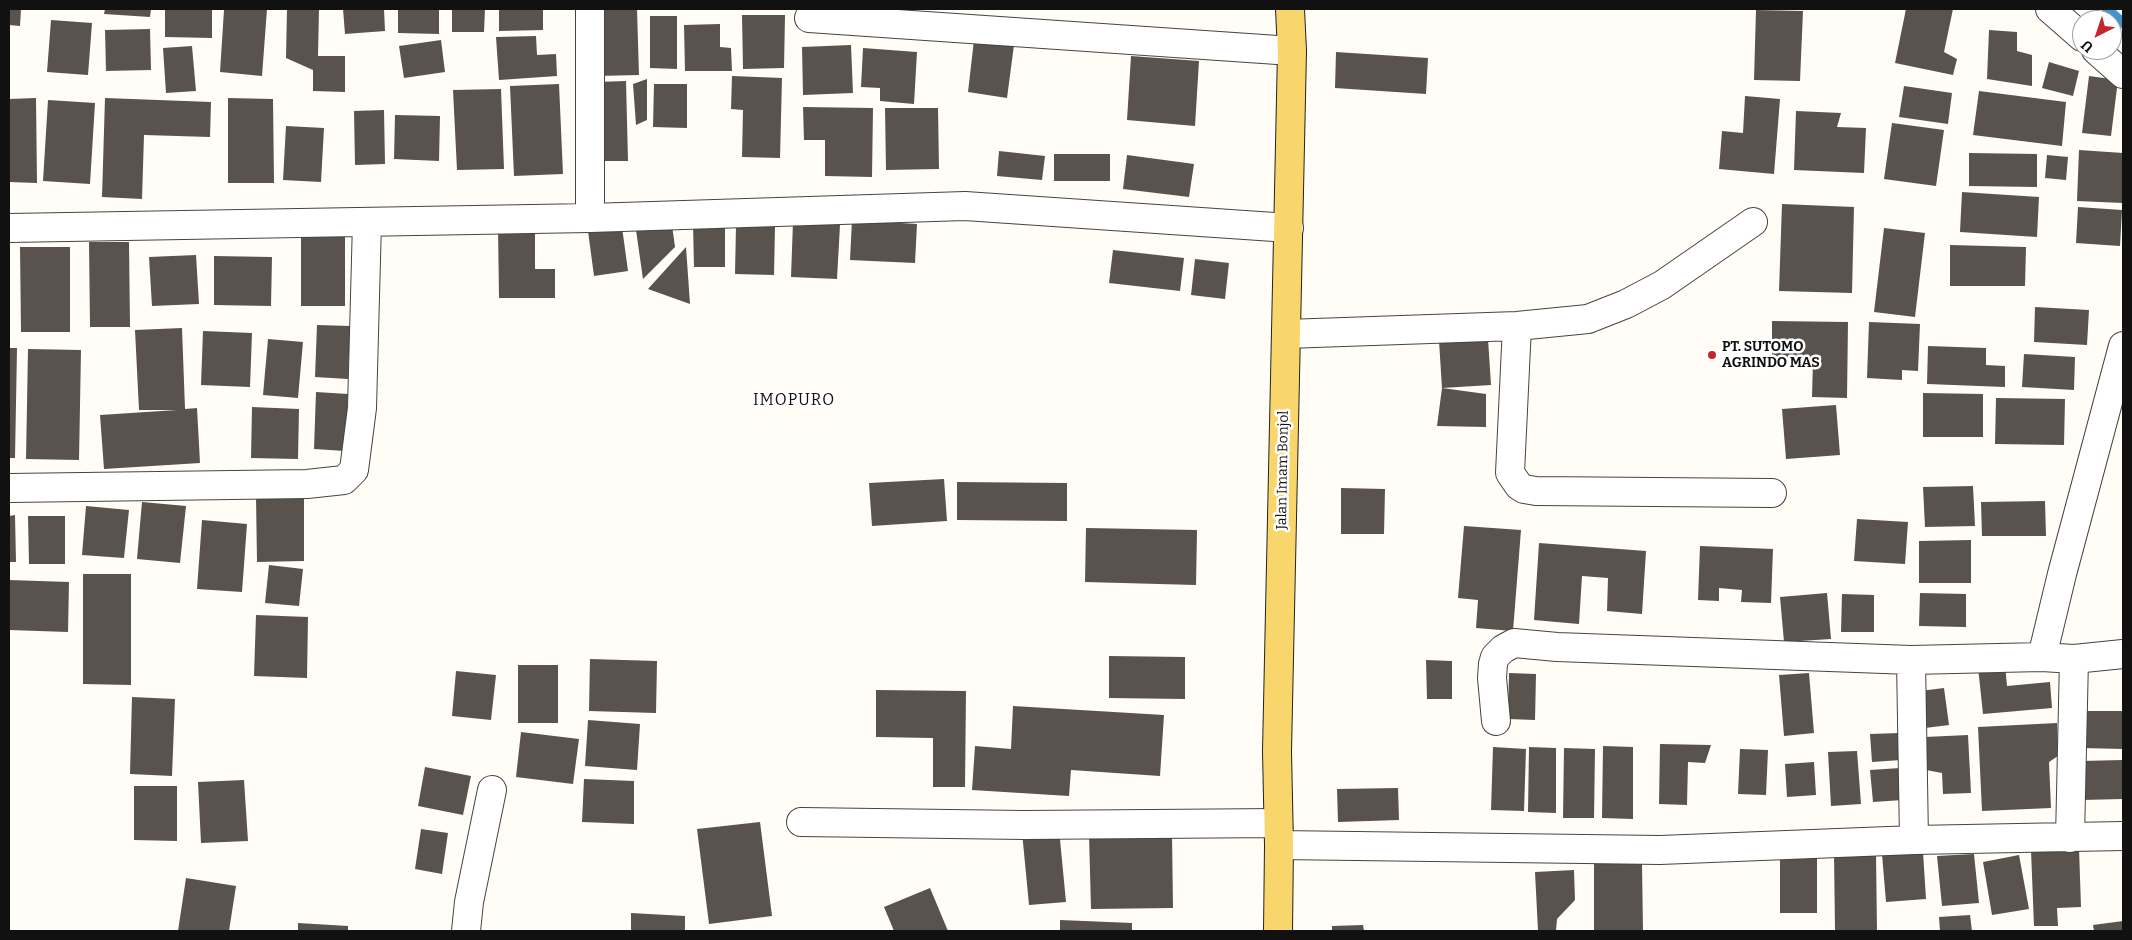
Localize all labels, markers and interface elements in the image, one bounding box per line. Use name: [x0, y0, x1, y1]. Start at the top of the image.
north arrow: [2072, 10, 2122, 60]
text: U: [2078, 36, 2097, 56]
place label: PT. SUTOMO AGRINDO MAS: [1722, 339, 1820, 372]
marker: PT. SUTOMO AGRINDO MAS: [1706, 349, 1718, 361]
district label: IMOPURO: [752, 391, 836, 411]
street label: Jalan Imam Bonjol: [1274, 410, 1292, 530]

